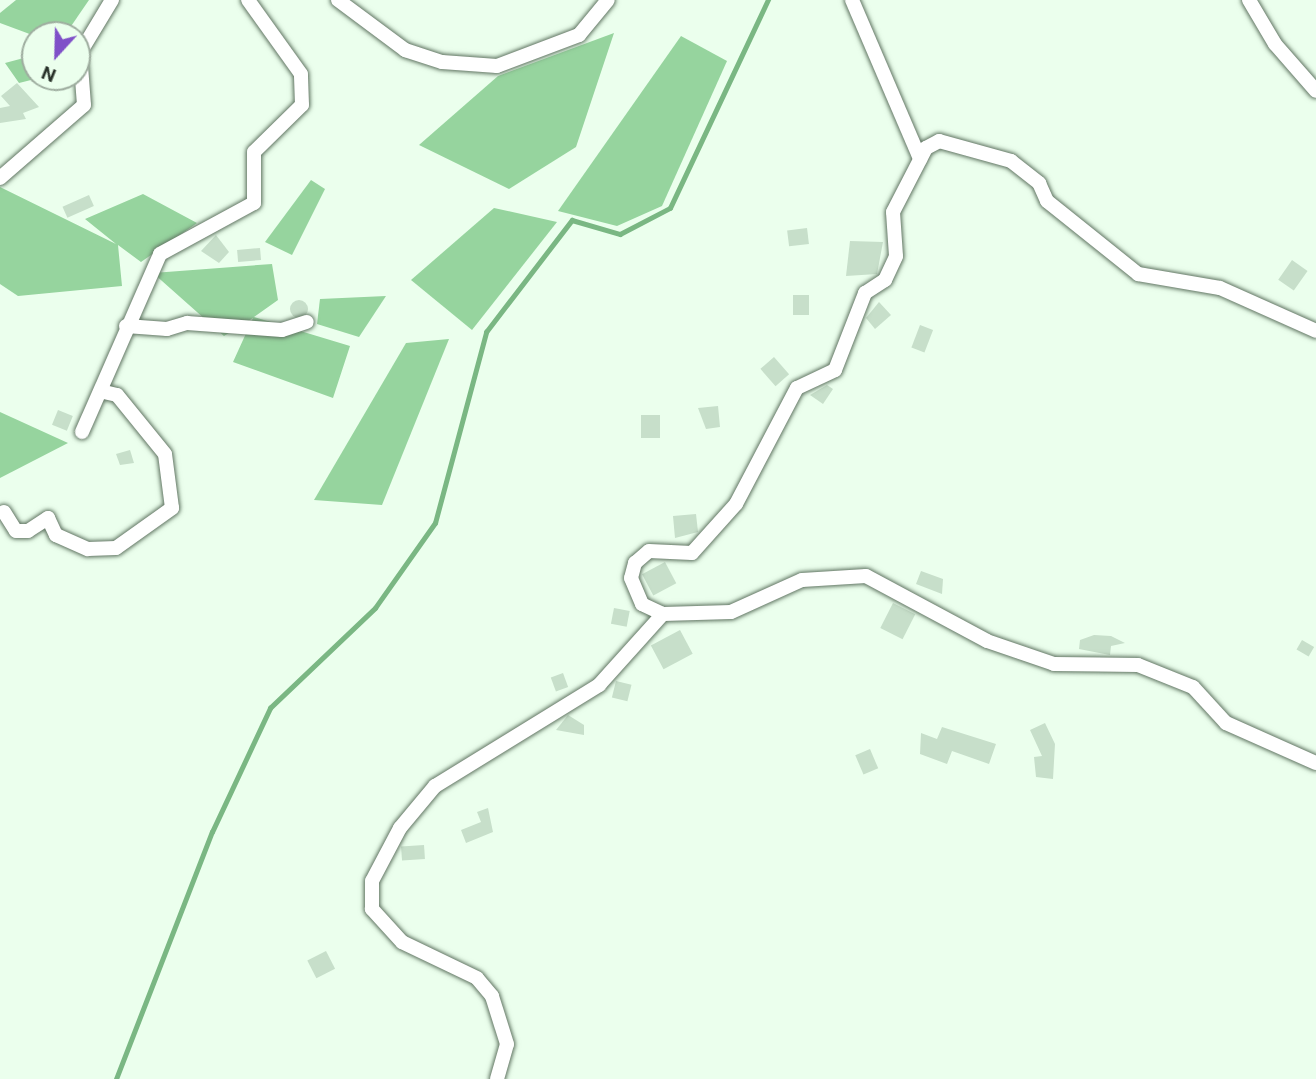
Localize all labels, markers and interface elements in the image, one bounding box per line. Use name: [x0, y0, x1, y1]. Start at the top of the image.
north arrow: [21, 21, 91, 91]
text: N: [38, 61, 59, 87]

